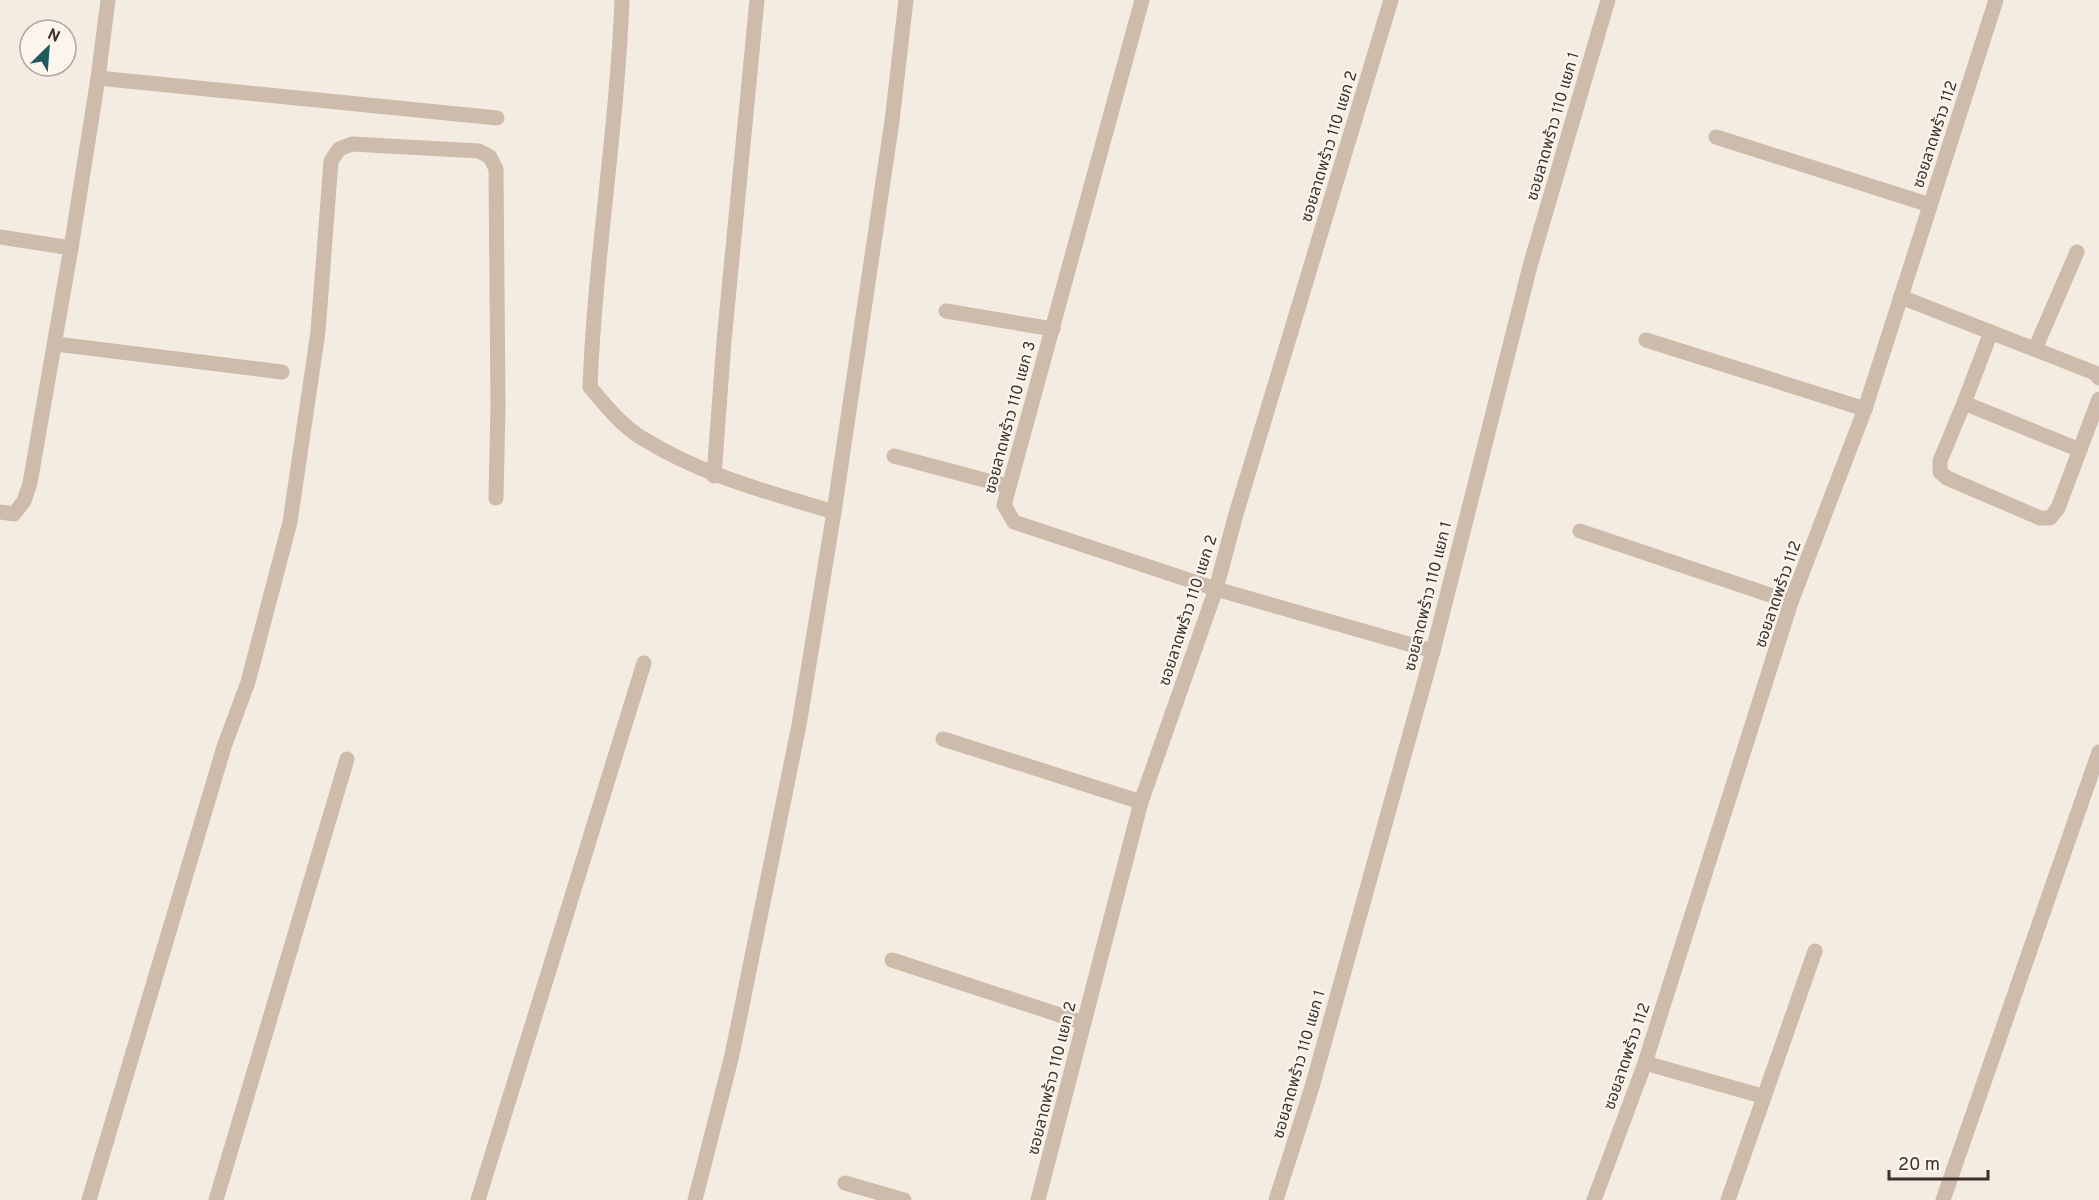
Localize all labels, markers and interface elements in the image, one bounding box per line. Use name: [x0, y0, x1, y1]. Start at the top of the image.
north arrow: [18, 18, 78, 78]
text: N: [44, 25, 63, 48]
street label: ซอยลาดพร้าว 110 แยก 1: [1523, 50, 1585, 203]
street label: ซอยลาดพร้าว 110 แยก 2: [1297, 68, 1362, 225]
street label: ซอยลาดพร้าว 112: [1909, 78, 1963, 191]
street label: ซอยลาดพร้าว 110 แยก 3: [981, 339, 1041, 496]
street label: ซอยลาดพร้าว 110 แยก 1: [1401, 520, 1457, 673]
street label: ซอยลาดพร้าว 110 แยก 2: [1155, 533, 1223, 689]
street label: ซอยลาดพร้าว 112: [1751, 539, 1807, 651]
street label: ซอยลาดพร้าว 110 แยก 1: [1269, 988, 1331, 1141]
street label: ซอยลาดพร้าว 110 แยก 2: [1024, 1000, 1082, 1157]
street label: ซอยลาดพร้าว 112: [1600, 1001, 1656, 1113]
scale bar: [1889, 1143, 1988, 1181]
text: 20 m: [1898, 1154, 1940, 1177]

